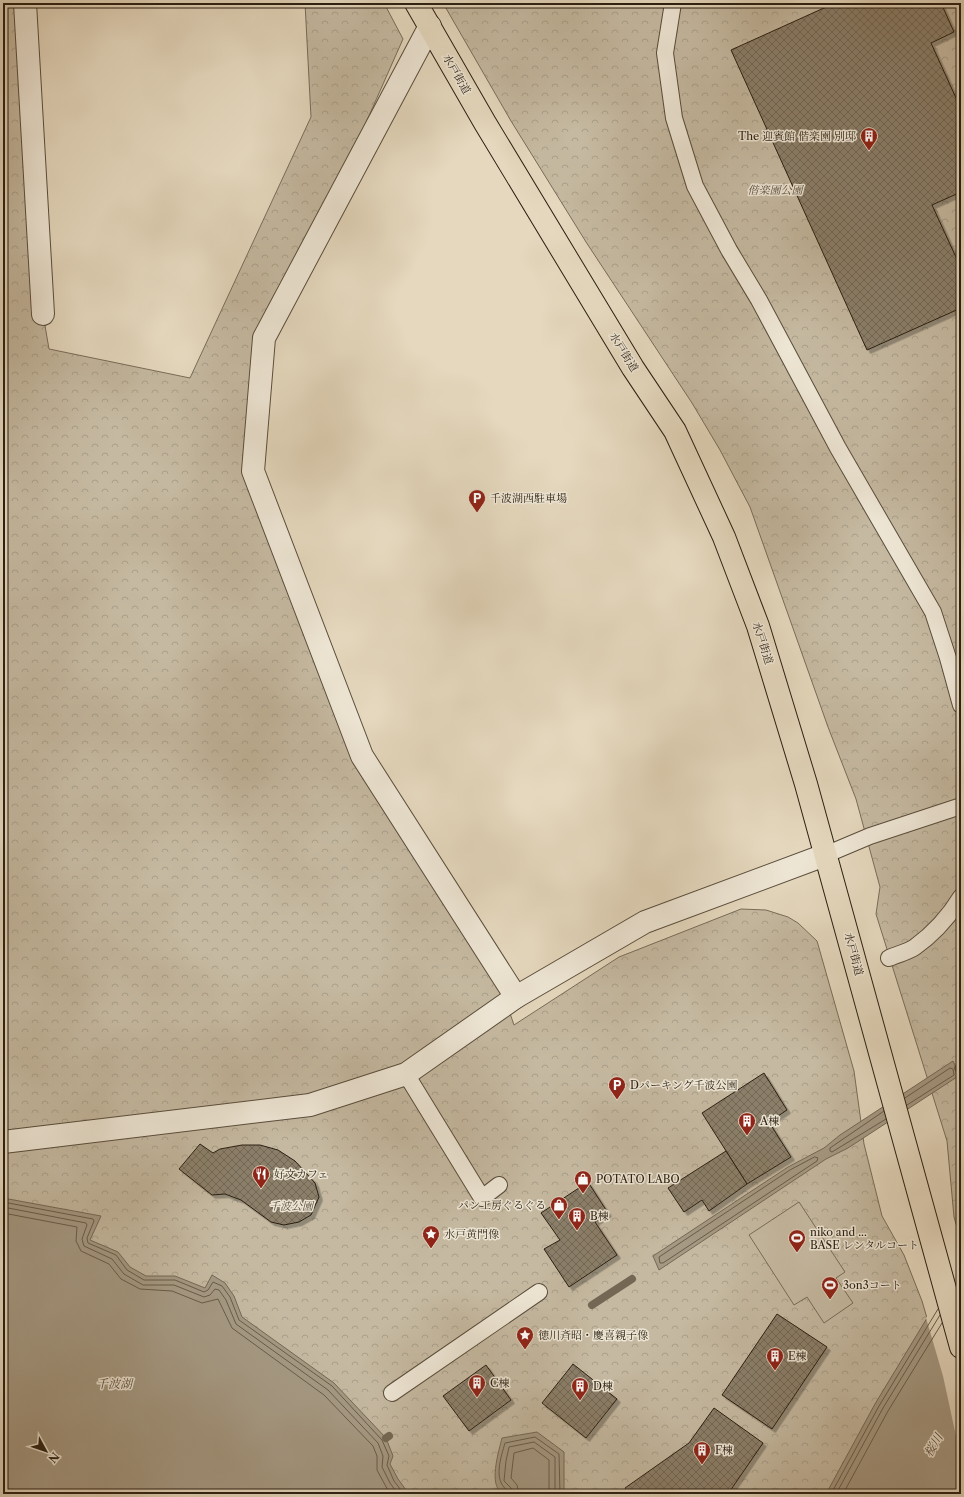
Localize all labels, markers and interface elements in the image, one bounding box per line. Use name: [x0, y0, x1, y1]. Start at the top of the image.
street label: 水戸街道: [440, 51, 474, 97]
building icon: The 迎賓館 偕楽園 別邸: [859, 126, 879, 151]
place label: The 迎賓館 偕楽園 別邸: [738, 129, 856, 143]
park label: 偕楽園公園: [748, 183, 804, 197]
street label: 水戸街道: [606, 330, 642, 374]
parking icon: 千波湖西駐車場: [467, 488, 487, 513]
place label: 千波湖西駐車場: [490, 491, 567, 505]
street label: 水戸街道: [750, 620, 776, 666]
street label: 水戸街道: [842, 931, 866, 977]
parking icon: Dパーキング千波公園: [607, 1075, 627, 1100]
place label: Dパーキング千波公園: [630, 1078, 738, 1092]
building icon: A棟: [737, 1111, 757, 1136]
place label: A棟: [759, 1114, 779, 1128]
restaurant icon: 好文カフェ: [251, 1164, 271, 1189]
place label: 好文カフェ: [274, 1167, 328, 1181]
shop icon: POTATO LABO: [573, 1169, 593, 1194]
place label: POTATO LABO: [596, 1172, 680, 1186]
shop icon: パン工房ぐるぐる: [549, 1195, 569, 1220]
place label: パン工房ぐるぐる: [458, 1198, 546, 1212]
park label: 千波公園: [269, 1199, 315, 1213]
building icon: B棟: [567, 1206, 587, 1231]
place label: B棟: [590, 1209, 609, 1223]
place icon: 水戸黄門像: [421, 1224, 441, 1249]
place label: niko and ... BASE レンタルコート: [810, 1225, 919, 1252]
place label: 水戸黄門像: [444, 1227, 499, 1241]
sports icon: niko and ... BASE レンタルコート: [787, 1228, 807, 1253]
sports icon: 3on3コート: [820, 1275, 840, 1300]
place label: 3on3コート: [843, 1278, 902, 1292]
place icon: 徳川斉昭・慶喜親子像: [515, 1325, 535, 1350]
place label: 徳川斉昭・慶喜親子像: [538, 1328, 648, 1342]
building icon: E棟: [765, 1346, 785, 1371]
place label: E棟: [788, 1349, 807, 1363]
building icon: C棟: [467, 1373, 487, 1398]
water label: 千波湖: [96, 1376, 134, 1391]
place label: C棟: [490, 1376, 509, 1390]
building icon: D棟: [570, 1376, 590, 1401]
place label: D棟: [593, 1379, 613, 1393]
water label: 桜川: [921, 1429, 946, 1459]
north arrow: [26, 1431, 66, 1471]
building icon: F棟: [692, 1440, 712, 1465]
place label: F棟: [715, 1443, 733, 1457]
text: N: [45, 1449, 62, 1466]

